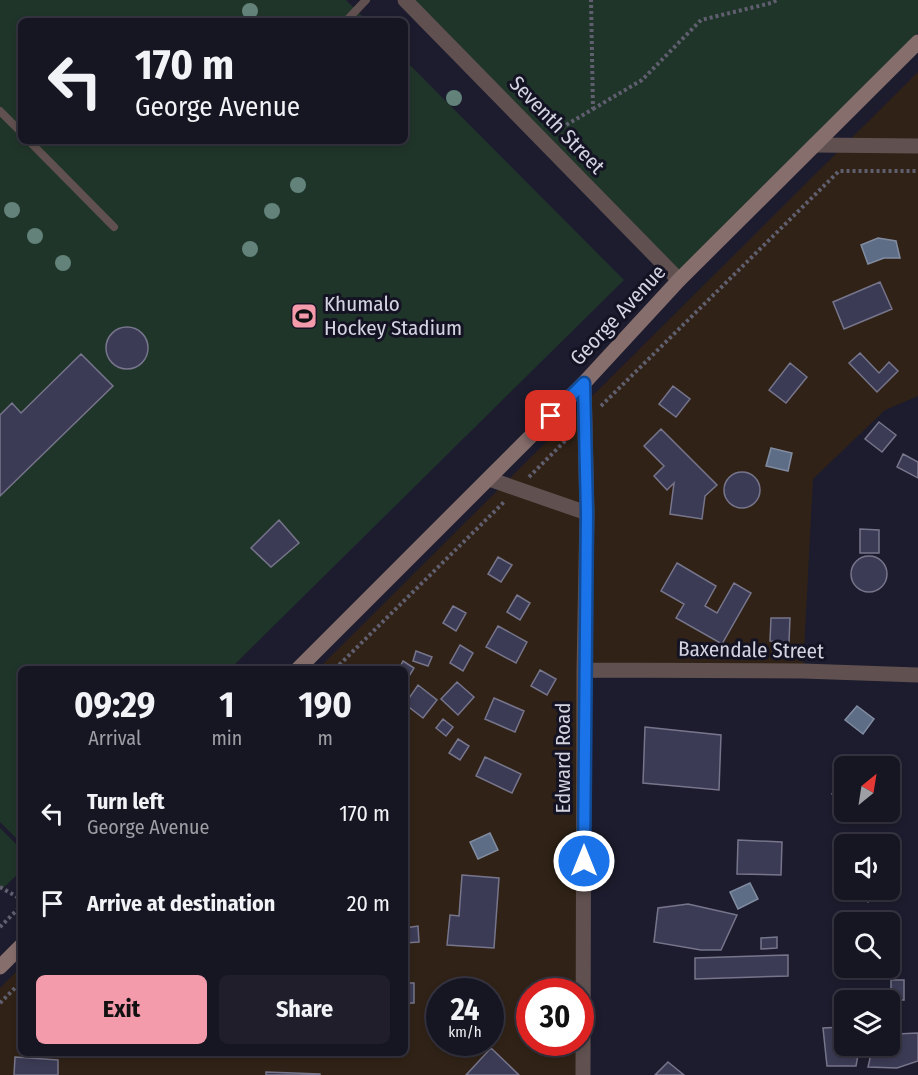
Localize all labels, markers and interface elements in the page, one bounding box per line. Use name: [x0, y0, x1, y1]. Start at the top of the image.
text: 170 m: [135, 40, 234, 90]
icon: left: [36, 42, 114, 120]
street label: Seventh Street: [504, 71, 610, 179]
text: George Avenue: [135, 91, 300, 123]
street label: George Avenue: [565, 259, 671, 371]
place label: Khumalo Hockey Stadium: [324, 291, 462, 341]
sports icon: Khumalo Hockey Stadium: [289, 301, 319, 331]
pin: [525, 390, 576, 441]
icon: arrive: [534, 399, 567, 432]
street label: Baxendale Street: [678, 636, 824, 664]
text: 09:29: [74, 683, 155, 727]
text: 1: [219, 683, 235, 727]
text: 190: [298, 683, 352, 727]
street label: Edward Road: [550, 703, 576, 813]
text: Arrival: [88, 726, 141, 750]
text: min: [211, 726, 242, 750]
text: m: [317, 726, 333, 750]
north arrow: [834, 756, 900, 822]
map controls: [834, 756, 900, 1056]
text: Turn left: [87, 788, 165, 815]
icon: left: [36, 797, 69, 830]
text: 170 m: [339, 800, 390, 827]
text: George Avenue: [87, 815, 209, 839]
position arrow: [552, 829, 616, 893]
button: sound: [834, 834, 900, 900]
icon: arrive: [36, 887, 69, 920]
text: Arrive at destination: [87, 890, 275, 917]
text: 20 m: [347, 890, 390, 917]
button: search: [834, 912, 900, 978]
button: Exit: [36, 975, 207, 1044]
button: Share: [219, 975, 390, 1044]
speed limit sign: 30: [516, 978, 594, 1056]
button: layers: [834, 990, 900, 1056]
text: 24: [451, 992, 479, 1028]
text: km/h: [448, 1023, 482, 1041]

